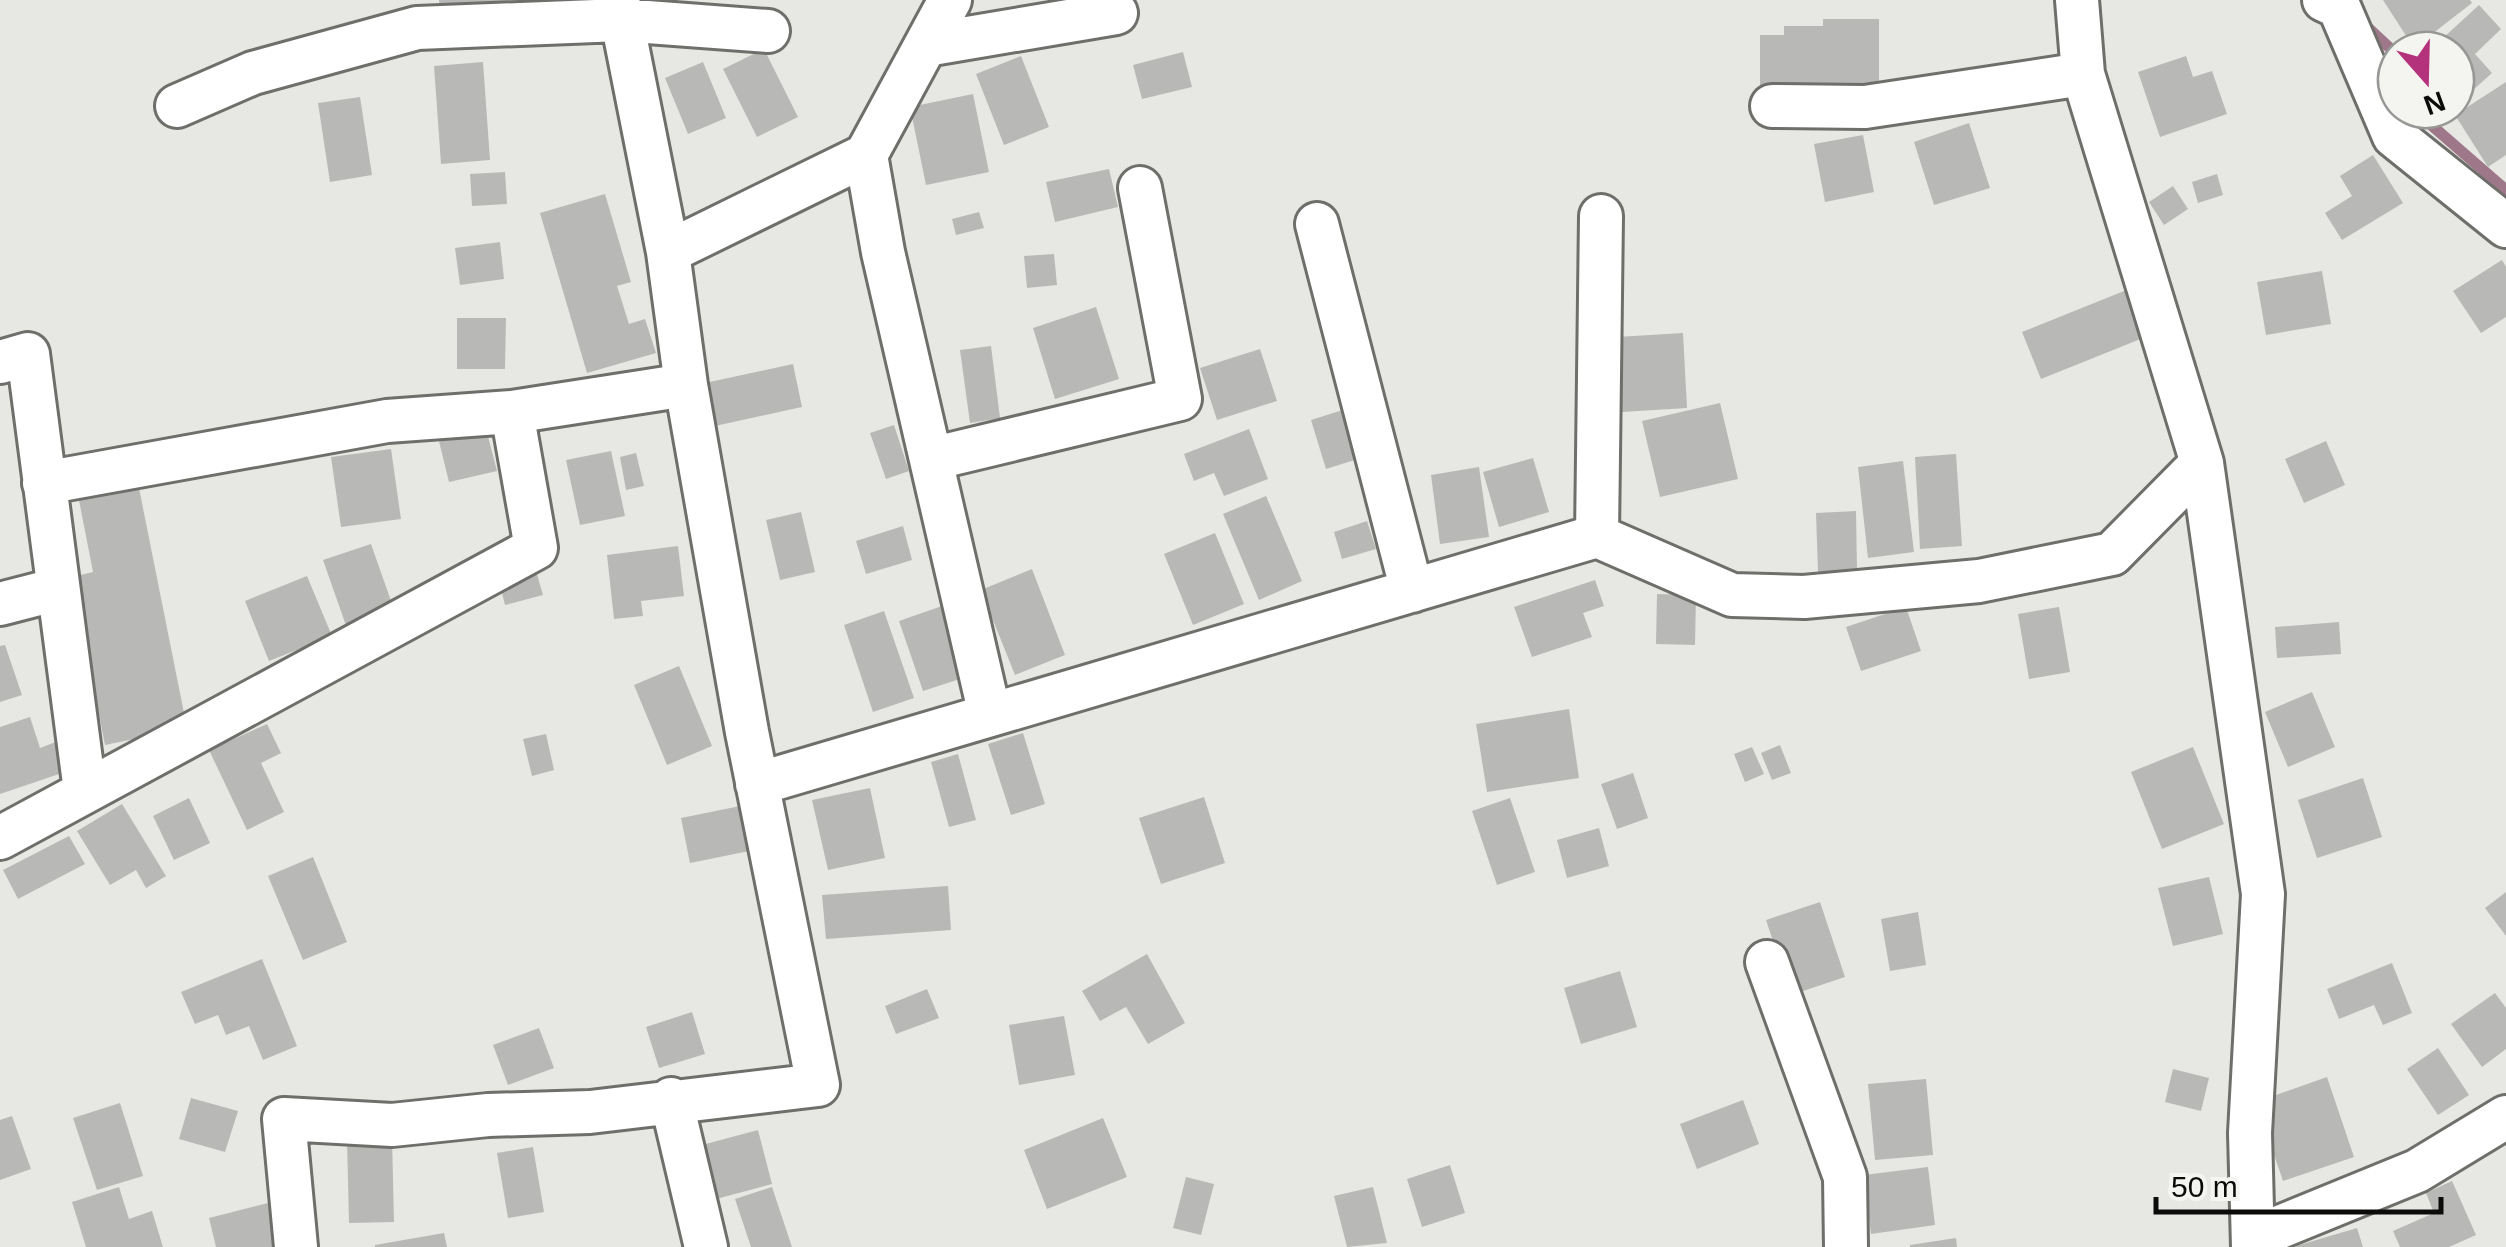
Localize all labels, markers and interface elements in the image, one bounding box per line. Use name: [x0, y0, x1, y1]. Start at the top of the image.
north arrow: [2376, 30, 2476, 130]
text: N: [2420, 85, 2449, 121]
scale bar: [2156, 1152, 2441, 1214]
text: 50 m: [2171, 1170, 2238, 1203]

